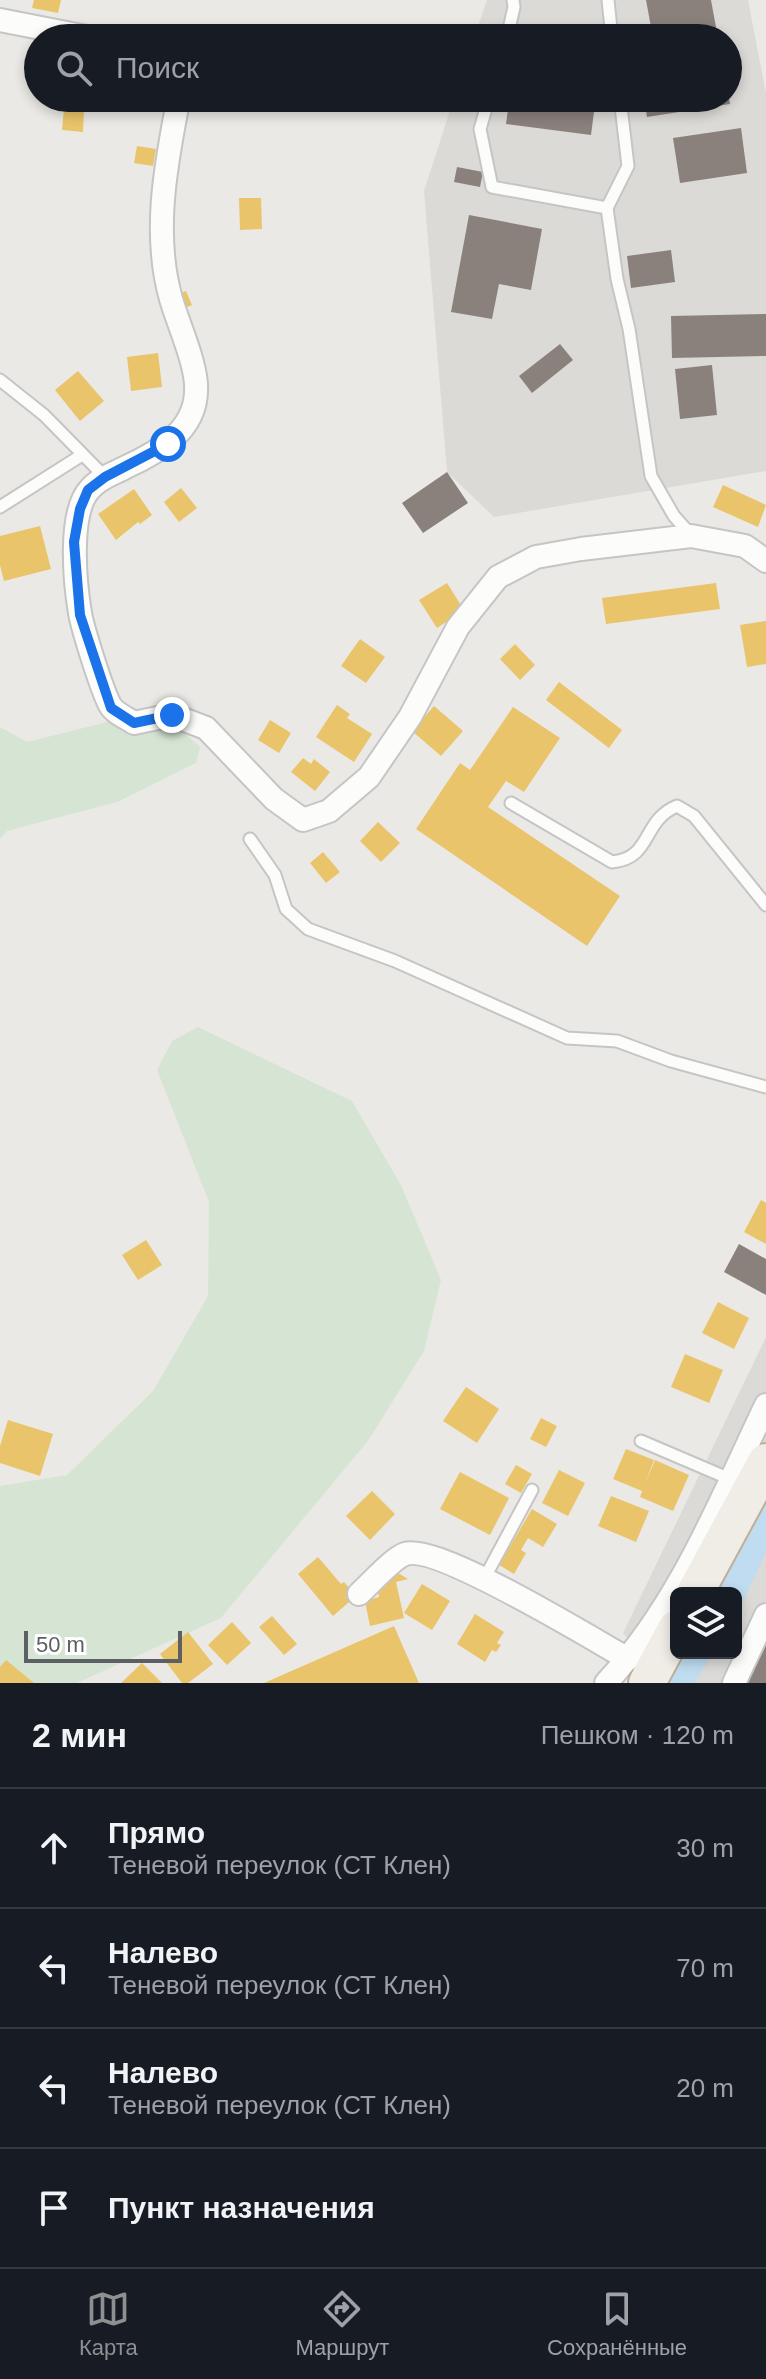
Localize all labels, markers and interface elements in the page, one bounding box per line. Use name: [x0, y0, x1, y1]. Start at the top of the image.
search box: [24, 24, 742, 112]
icon: search: [52, 46, 96, 90]
text: Поиск: [116, 51, 199, 84]
route start: [150, 426, 186, 462]
route end: [154, 697, 190, 733]
map controls: [670, 1587, 742, 1659]
button: layers: [670, 1587, 742, 1659]
scale bar: [24, 1627, 182, 1663]
text: 50 m: [36, 1632, 85, 1657]
text: 2 мин: [32, 1716, 127, 1754]
text: Пешком · 120 m: [541, 1720, 734, 1750]
text: Прямо: [108, 1816, 205, 1849]
icon: ahead: [32, 1826, 76, 1870]
text: 30 m: [676, 1833, 734, 1863]
text: Теневой переулок (СТ Клен): [108, 1850, 451, 1880]
text: Налево: [108, 1936, 218, 1969]
icon: left: [32, 1946, 76, 1990]
text: 70 m: [676, 1953, 734, 1983]
text: Теневой переулок (СТ Клен): [108, 1970, 451, 2000]
text: Налево: [108, 2056, 218, 2089]
icon: left: [32, 2066, 76, 2110]
text: 20 m: [676, 2073, 734, 2103]
text: Теневой переулок (СТ Клен): [108, 2090, 451, 2120]
icon: arrive: [32, 2186, 76, 2230]
text: Пункт назначения: [108, 2191, 375, 2224]
tab: Карта: [79, 2287, 138, 2361]
tab: Маршрут: [296, 2287, 389, 2361]
tab: Сохранённые: [547, 2287, 687, 2361]

